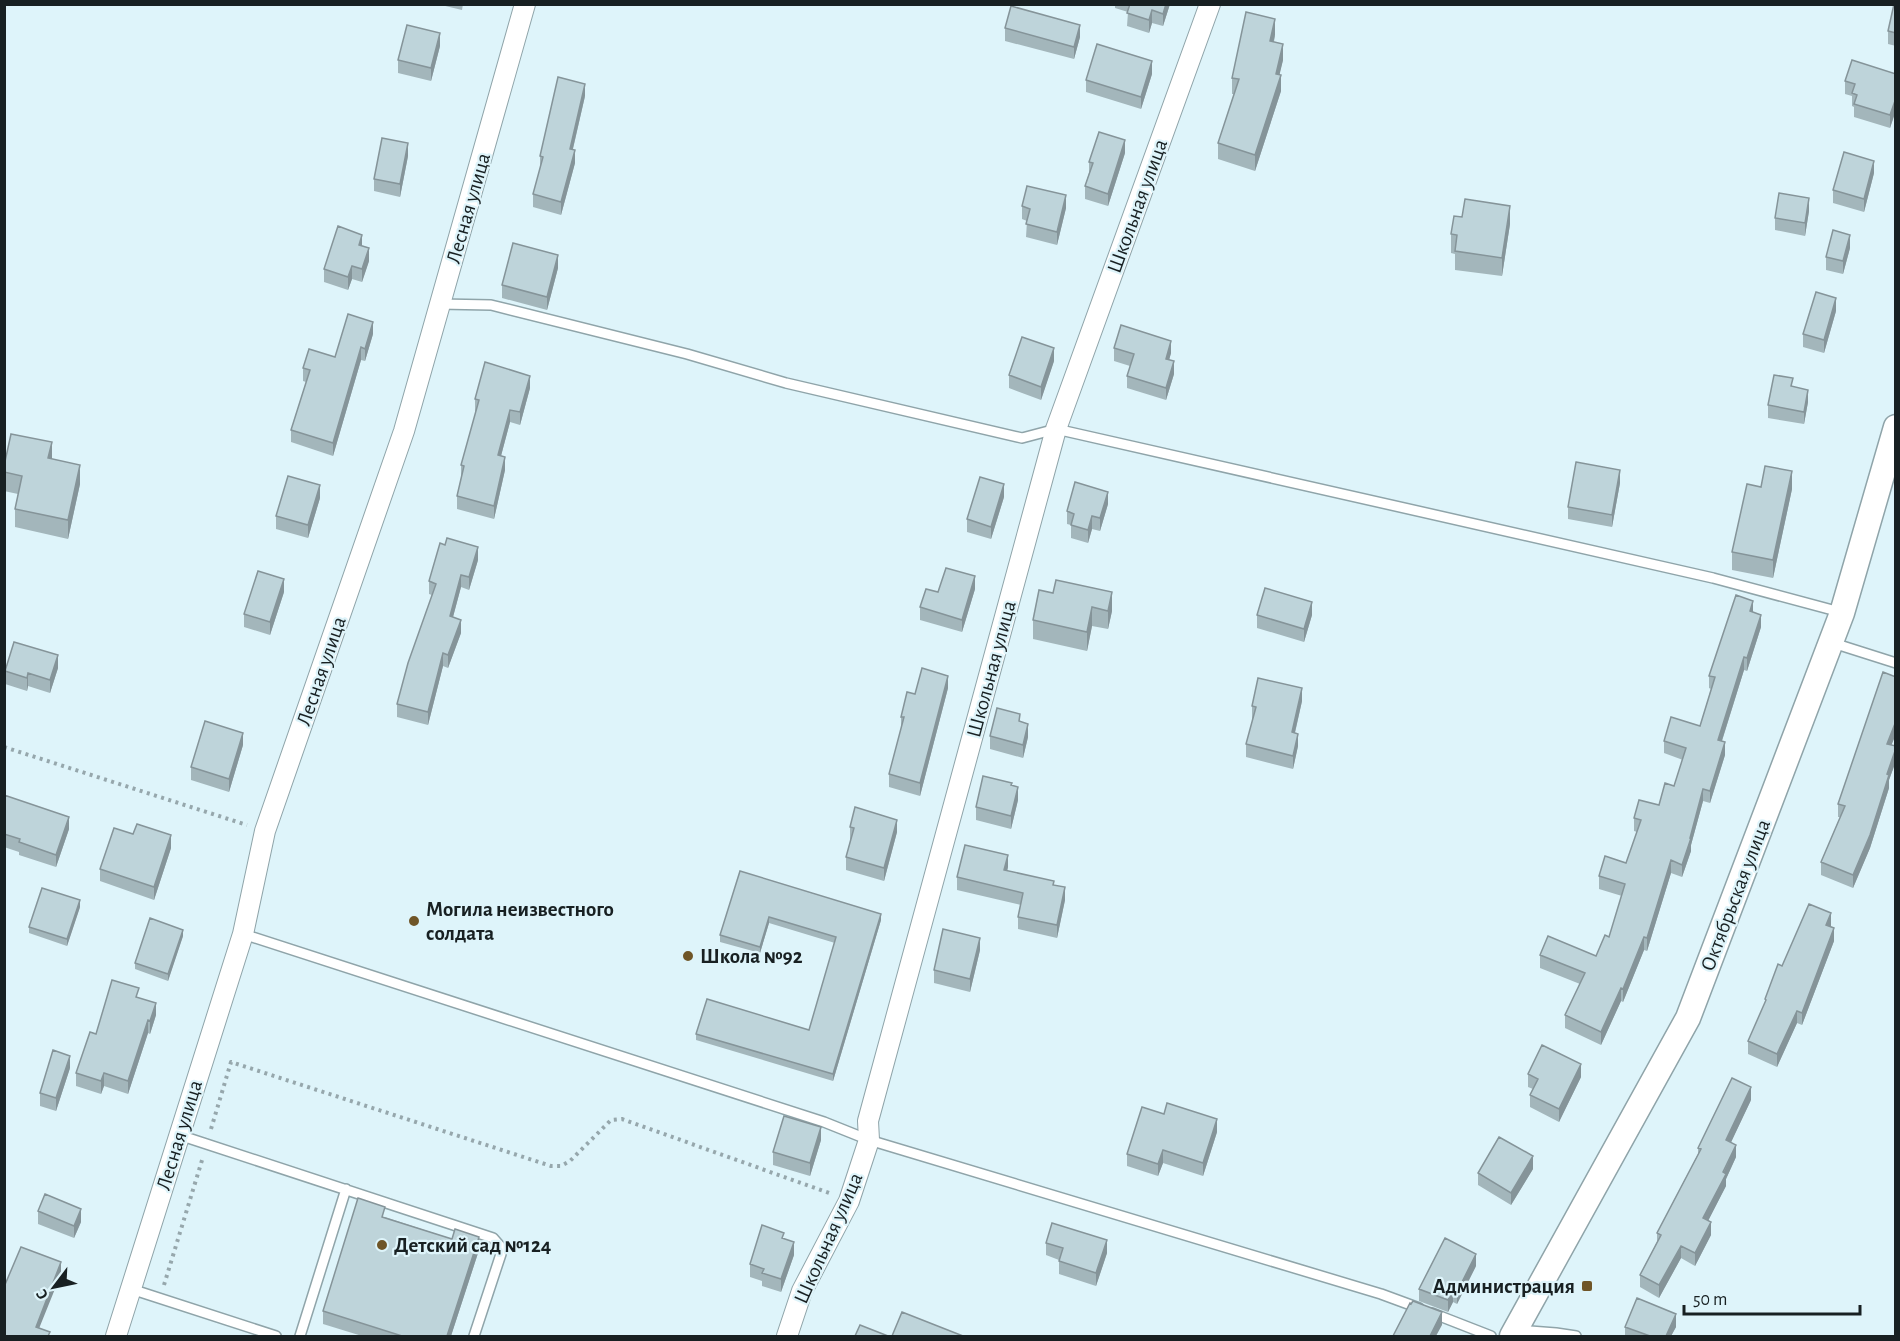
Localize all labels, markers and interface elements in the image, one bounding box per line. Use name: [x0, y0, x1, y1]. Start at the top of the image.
street label: Школьная улица: [1104, 136, 1172, 276]
street label: Лесная улица: [443, 150, 494, 266]
street label: Школьная улица: [963, 598, 1020, 740]
street label: Лесная улица: [293, 614, 350, 728]
street label: Октябрьская улица: [1697, 816, 1774, 974]
place label: Могила неизвестного солдата: [426, 899, 614, 944]
marker: Могила неизвестного солдата: [407, 914, 421, 928]
place label: Школа №92: [700, 946, 803, 967]
marker: Школа №92: [681, 949, 695, 963]
street label: Лесная улица: [153, 1077, 206, 1193]
street label: Школьная улица: [790, 1169, 867, 1307]
place label: Детский сад №124: [394, 1235, 551, 1256]
marker: Детский сад №124: [375, 1238, 389, 1252]
north arrow: [24, 1257, 84, 1317]
place label: Администрация: [1433, 1276, 1575, 1297]
scale bar: [1684, 1278, 1860, 1316]
marker: Администрация: [1580, 1279, 1594, 1293]
text: С: [33, 1286, 51, 1302]
text: 50 m: [1693, 1291, 1727, 1309]

